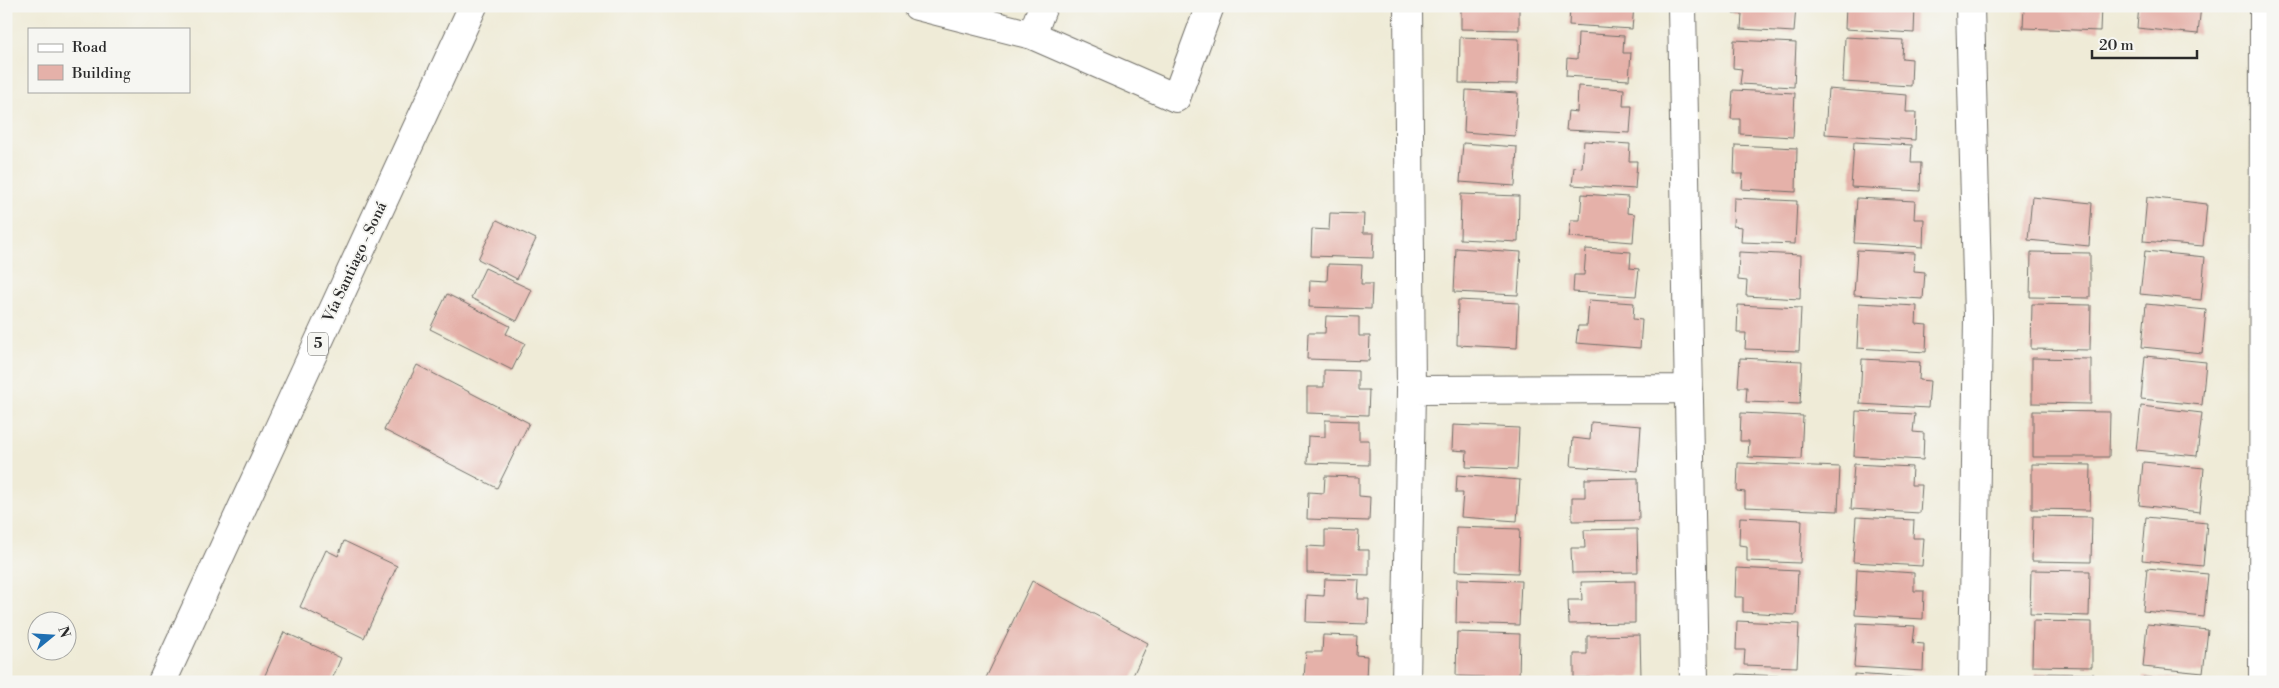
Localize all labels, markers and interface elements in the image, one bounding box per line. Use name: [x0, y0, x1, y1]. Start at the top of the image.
legend: [28, 28, 190, 92]
scale bar: [2092, 28, 2196, 60]
text: 20 m: [2099, 36, 2134, 55]
text: Road: [72, 38, 107, 57]
text: Building: [71, 64, 131, 83]
street label: Vía Santiago - Soná: [318, 199, 391, 326]
road number: 5: [308, 332, 328, 356]
north arrow: [28, 610, 78, 660]
text: N: [53, 624, 74, 640]

